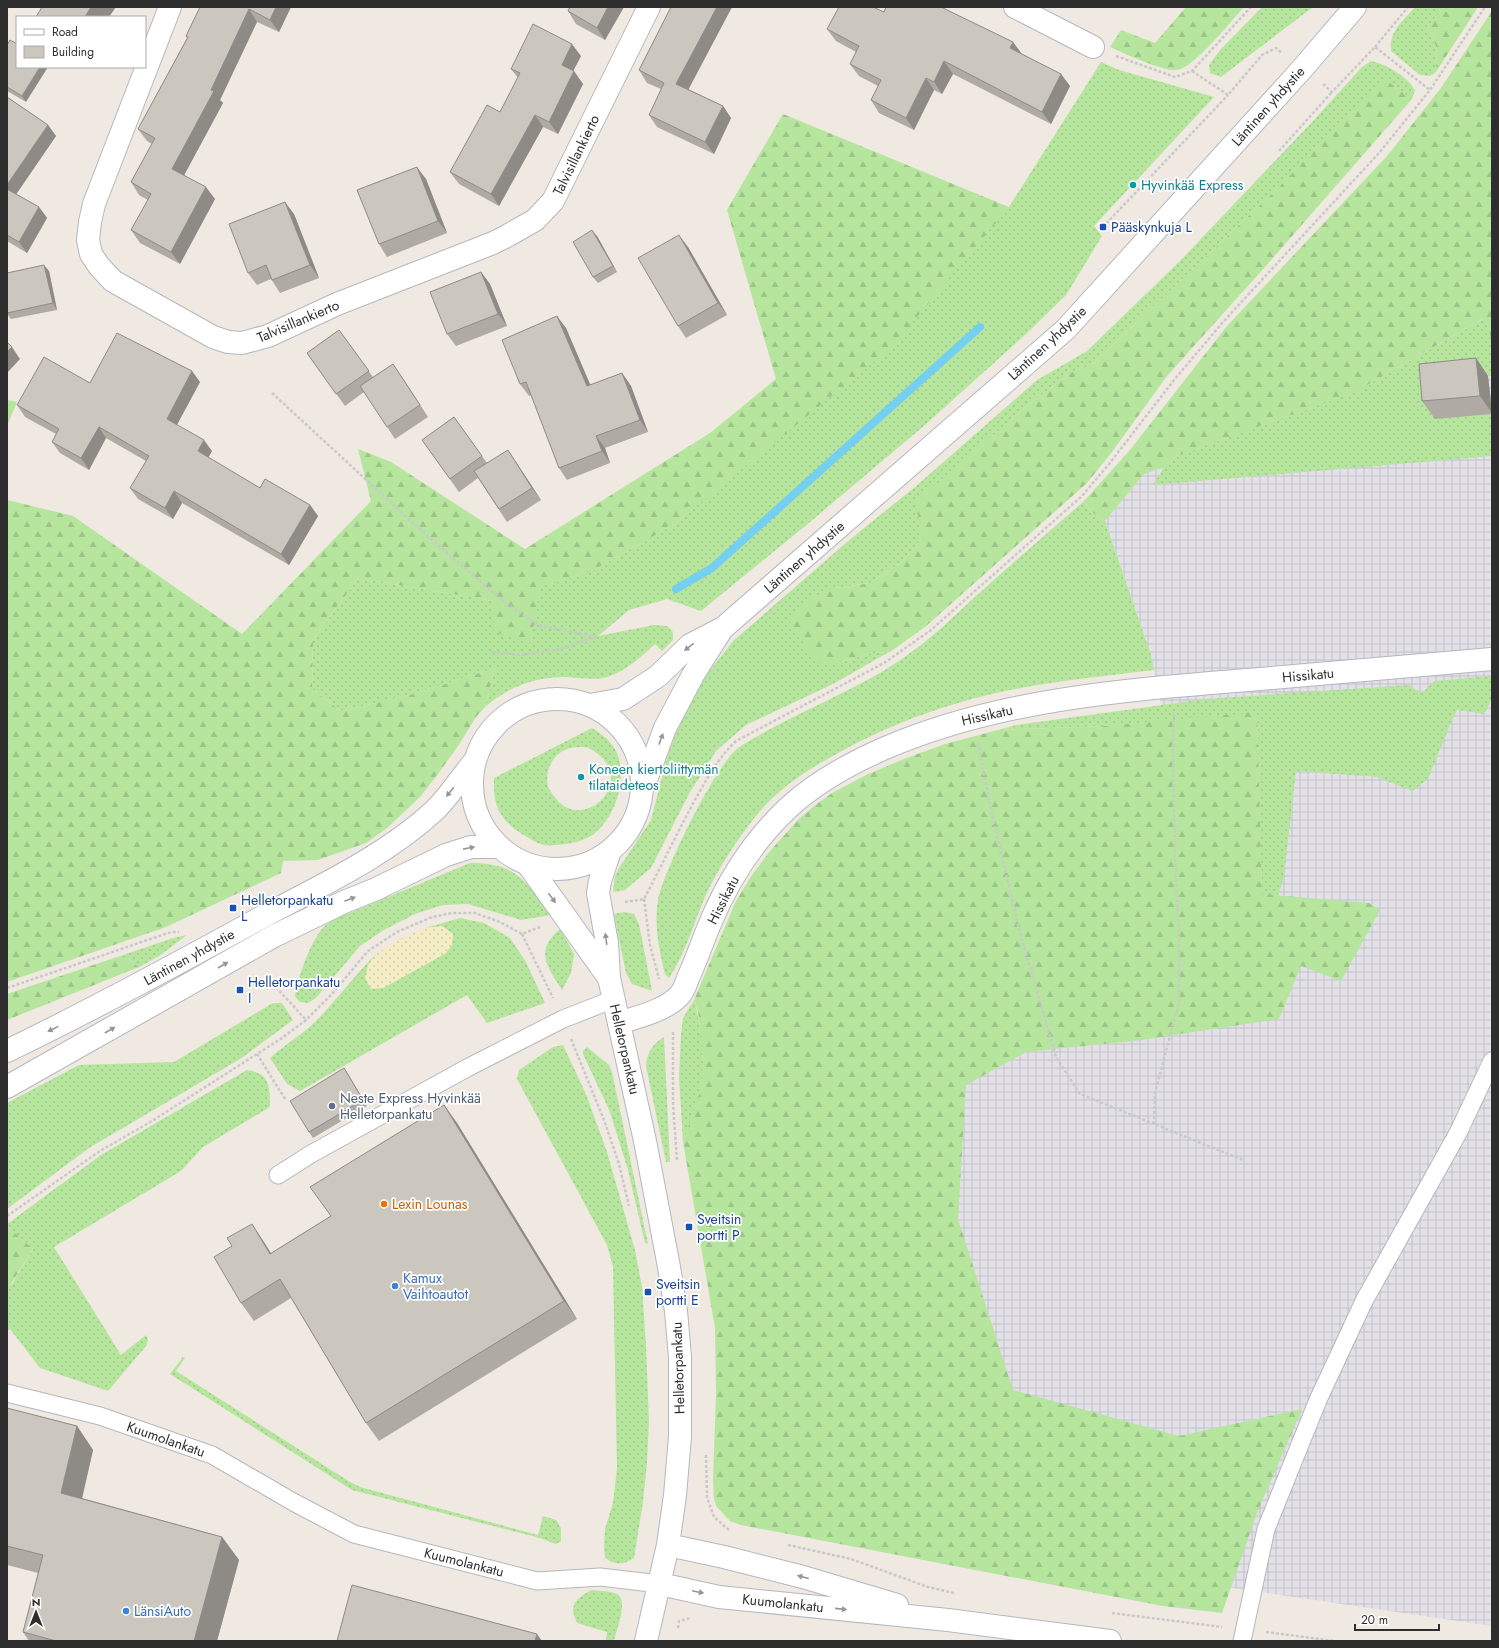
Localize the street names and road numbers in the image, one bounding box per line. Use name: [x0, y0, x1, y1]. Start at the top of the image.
street label: Läntinen yhdystie: [1227, 62, 1309, 150]
street label: Talvisillankierto: [548, 111, 604, 199]
street label: Talvisillankierto: [254, 295, 342, 347]
street label: Läntinen yhdystie: [1003, 301, 1091, 385]
street label: Läntinen yhdystie: [759, 516, 849, 598]
street label: Hissikatu: [1281, 663, 1335, 687]
street label: Hissikatu: [959, 699, 1015, 731]
street label: Hissikatu: [702, 872, 744, 928]
street label: Läntinen yhdystie: [140, 924, 238, 990]
street label: Helletorpankatu: [605, 1002, 645, 1096]
street label: Helletorpankatu: [666, 1322, 690, 1414]
street label: Kuumolankatu: [124, 1416, 208, 1462]
street label: Kuumolankatu: [422, 1542, 506, 1582]
street label: Kuumolankatu: [741, 1589, 825, 1617]

